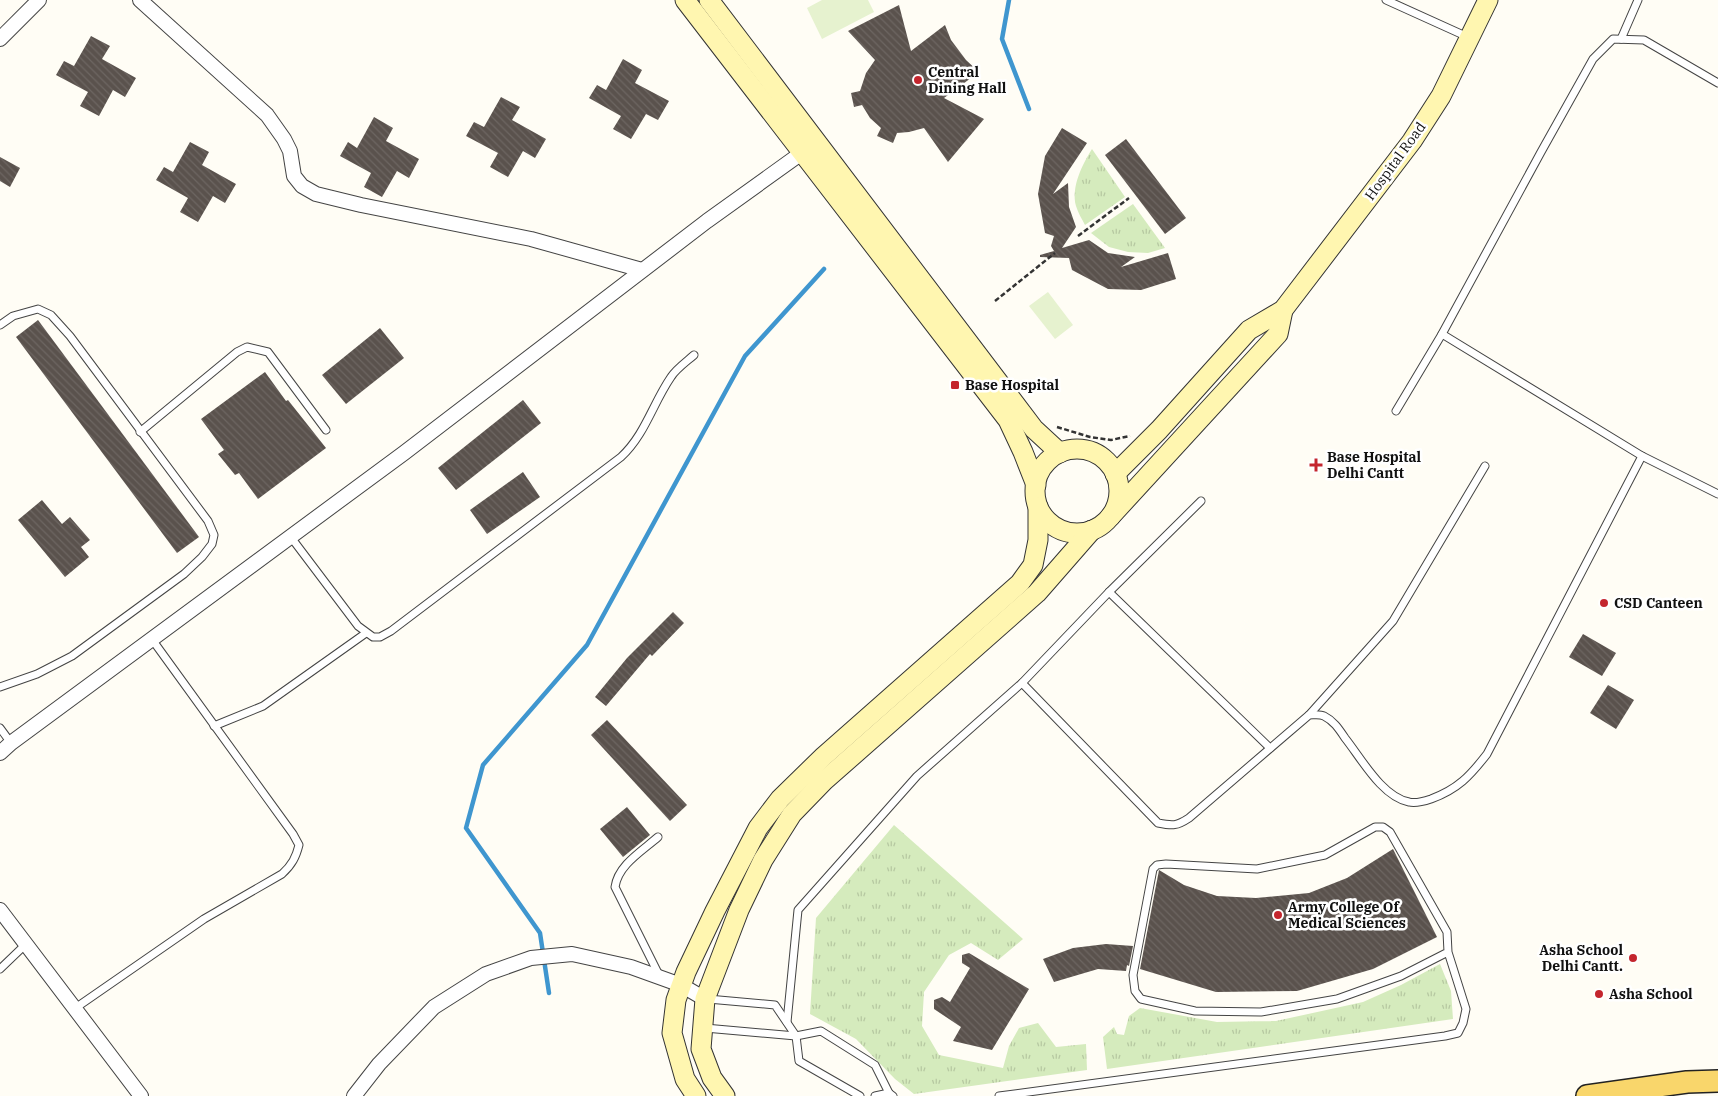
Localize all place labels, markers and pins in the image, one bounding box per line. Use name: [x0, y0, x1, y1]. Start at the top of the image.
place label: Central Dining Hall: [928, 63, 1007, 97]
marker: Central Dining Hall: [912, 74, 924, 86]
place label: Base Hospital: [965, 376, 1060, 394]
marker: Base Hospital: [949, 379, 961, 391]
place label: Base Hospital Delhi Cantt: [1327, 448, 1422, 482]
marker: Base Hospital Delhi Cantt: [1309, 458, 1323, 472]
place label: CSD Canteen: [1614, 594, 1703, 612]
marker: CSD Canteen: [1598, 597, 1610, 609]
place label: Army College Of Medical Sciences: [1288, 898, 1406, 932]
marker: Army College Of Medical Sciences: [1272, 909, 1284, 921]
place label: Asha School Delhi Cantt.: [1539, 941, 1623, 975]
marker: Asha School Delhi Cantt.: [1627, 952, 1639, 964]
place label: Asha School: [1609, 985, 1693, 1003]
marker: Asha School: [1593, 988, 1605, 1000]

